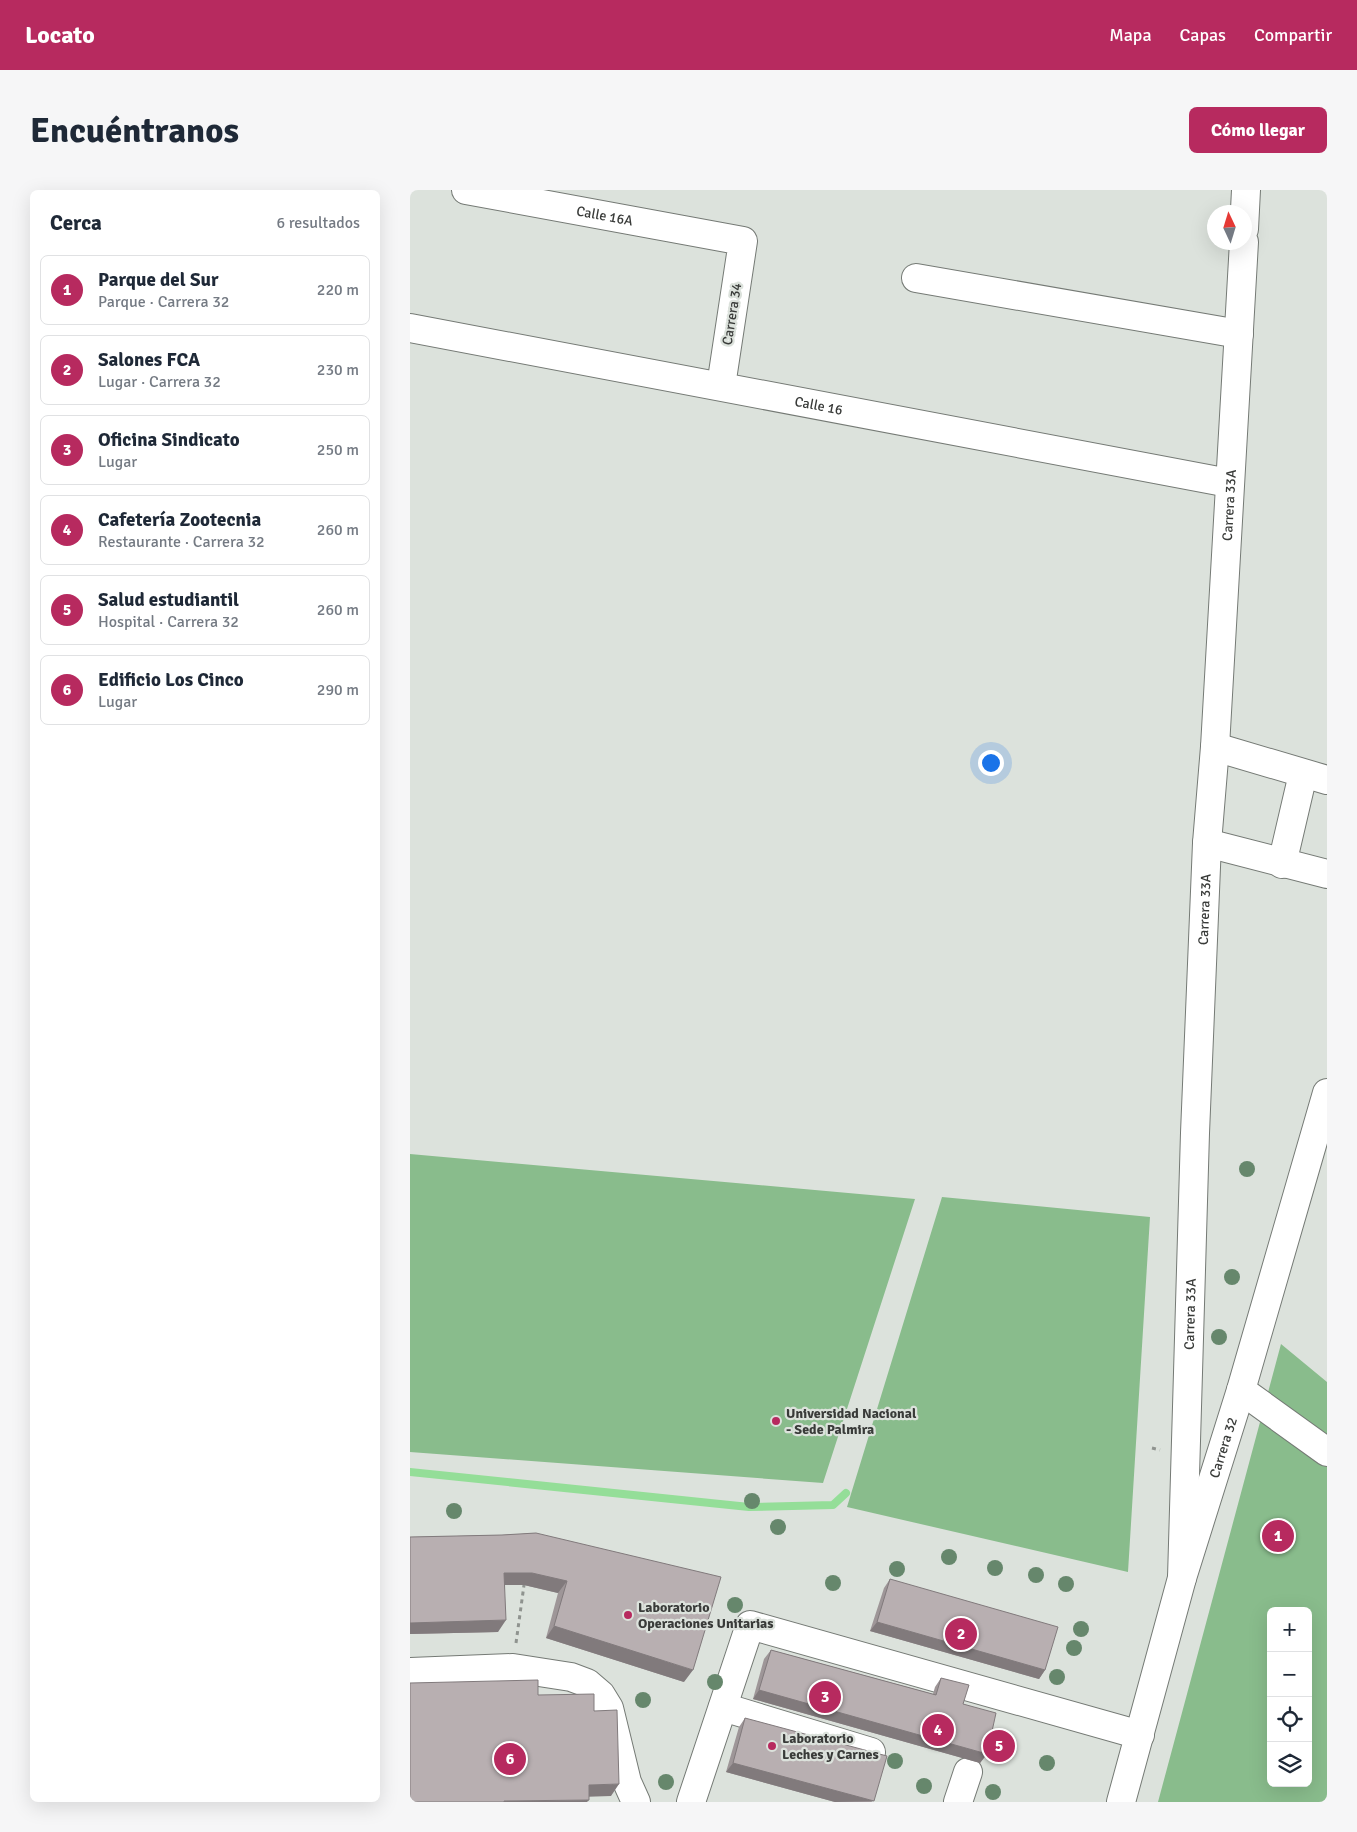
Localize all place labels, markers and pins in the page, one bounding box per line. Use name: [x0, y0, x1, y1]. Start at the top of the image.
place label: Universidad Nacional - Sede Palmira: [786, 1405, 917, 1438]
marker: Universidad Nacional - Sede Palmira: [770, 1415, 782, 1427]
pin: 1: [1262, 1517, 1294, 1555]
place label: Laboratorio Operaciones Unitarias: [638, 1599, 774, 1632]
marker: Laboratorio Operaciones Unitarias: [622, 1609, 634, 1621]
pin: 2: [945, 1615, 977, 1653]
pin: 3: [809, 1678, 841, 1716]
pin: 4: [922, 1711, 954, 1749]
pin: 5: [983, 1727, 1015, 1765]
place label: Laboratorio Leches y Carnes: [782, 1730, 879, 1763]
pin: 6: [494, 1740, 526, 1778]
marker: Laboratorio Leches y Carnes: [766, 1740, 778, 1752]

